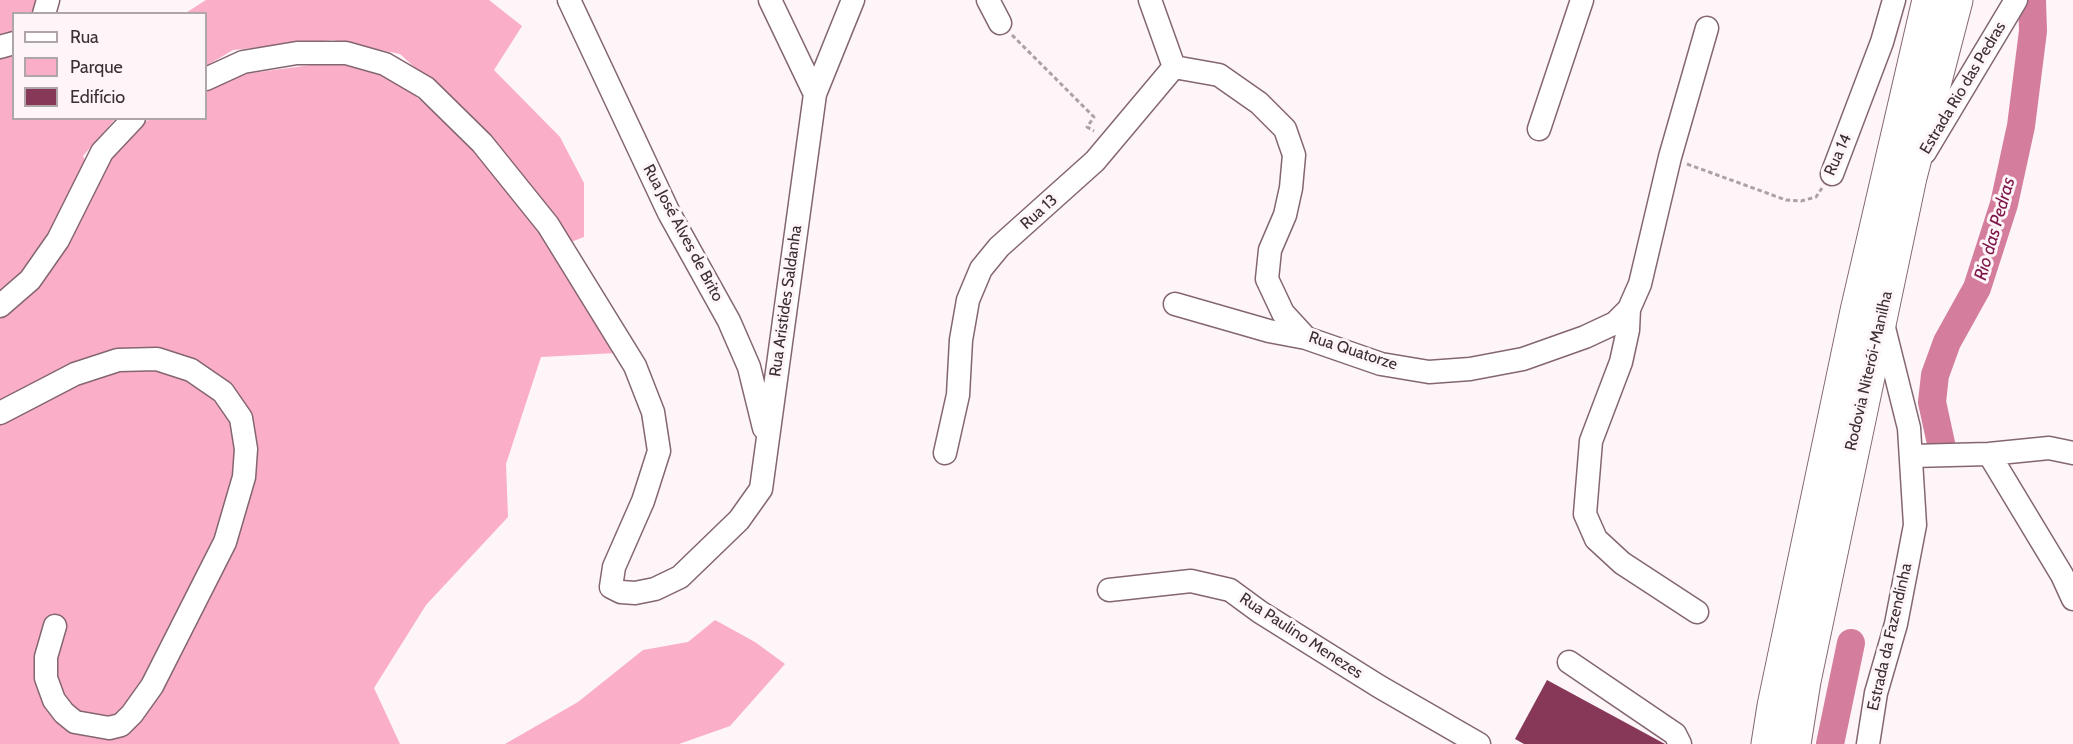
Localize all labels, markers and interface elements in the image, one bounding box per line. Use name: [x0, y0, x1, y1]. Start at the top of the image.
legend: [12, 12, 207, 120]
street label: Estrada Rio das Pedras: [1916, 18, 2010, 158]
text: Rua: [70, 26, 99, 48]
text: Parque: [70, 56, 123, 78]
text: Edifício: [70, 86, 125, 108]
street label: Rua 14: [1820, 131, 1856, 179]
street label: Rua José Alves de Brito: [639, 161, 727, 305]
water label: Rio das Pedras: [1970, 175, 2020, 283]
street label: Rua 13: [1017, 190, 1061, 234]
street label: Rua Aristides Saldanha: [766, 224, 806, 378]
street label: Rodovia Niterói-Manilha: [1841, 289, 1897, 453]
street label: Rua Quatorze: [1306, 328, 1400, 374]
street label: Estrada da Fazendinha: [1864, 561, 1916, 713]
street label: Rua Paulino Menezes: [1236, 589, 1366, 683]

